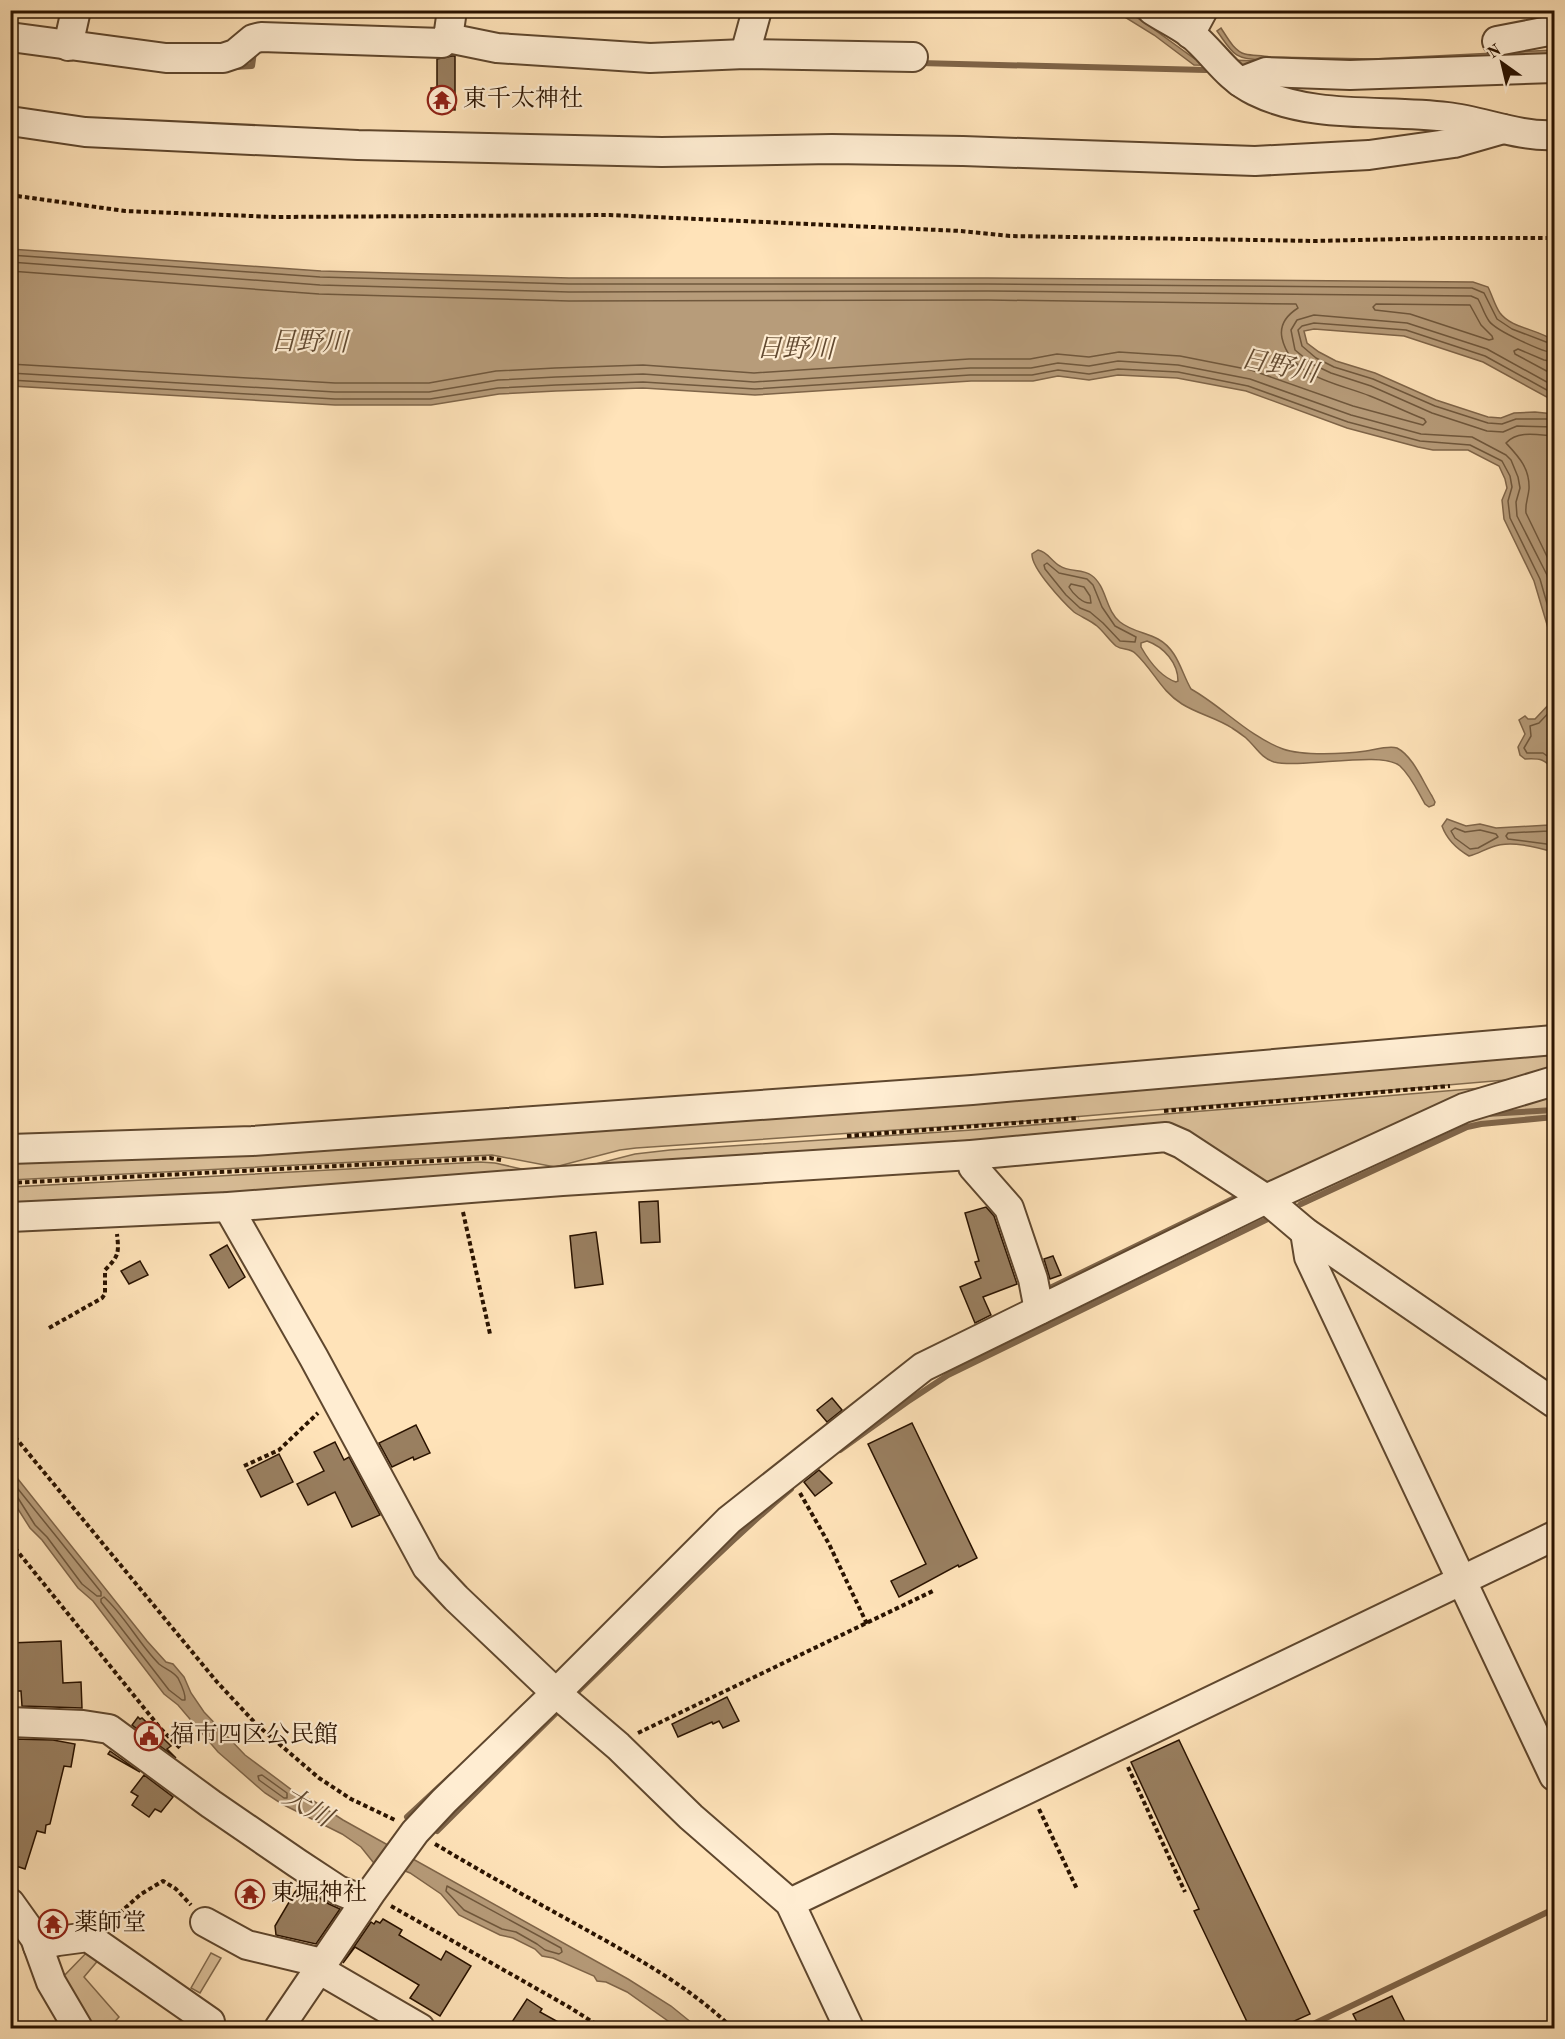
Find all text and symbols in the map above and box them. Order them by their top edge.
north arrow [1472,33,1532,93]
text: N [1485,42,1505,62]
temple icon: 東千太神社 [426,84,458,116]
place label: 東千太神社 [463,85,583,112]
water label: 日野川 [270,327,351,357]
water label: 日野川 [756,334,837,364]
water label: 日野川 [1238,344,1323,388]
public building icon: 福市四区公民館 [133,1720,165,1752]
place label: 福市四区公民館 [170,1721,338,1748]
water label: 大川 [278,1782,340,1834]
temple icon: 東堀神社 [234,1878,266,1910]
place label: 東堀神社 [271,1879,367,1906]
temple icon: 薬師堂 [37,1908,69,1940]
place label: 薬師堂 [74,1909,146,1936]

